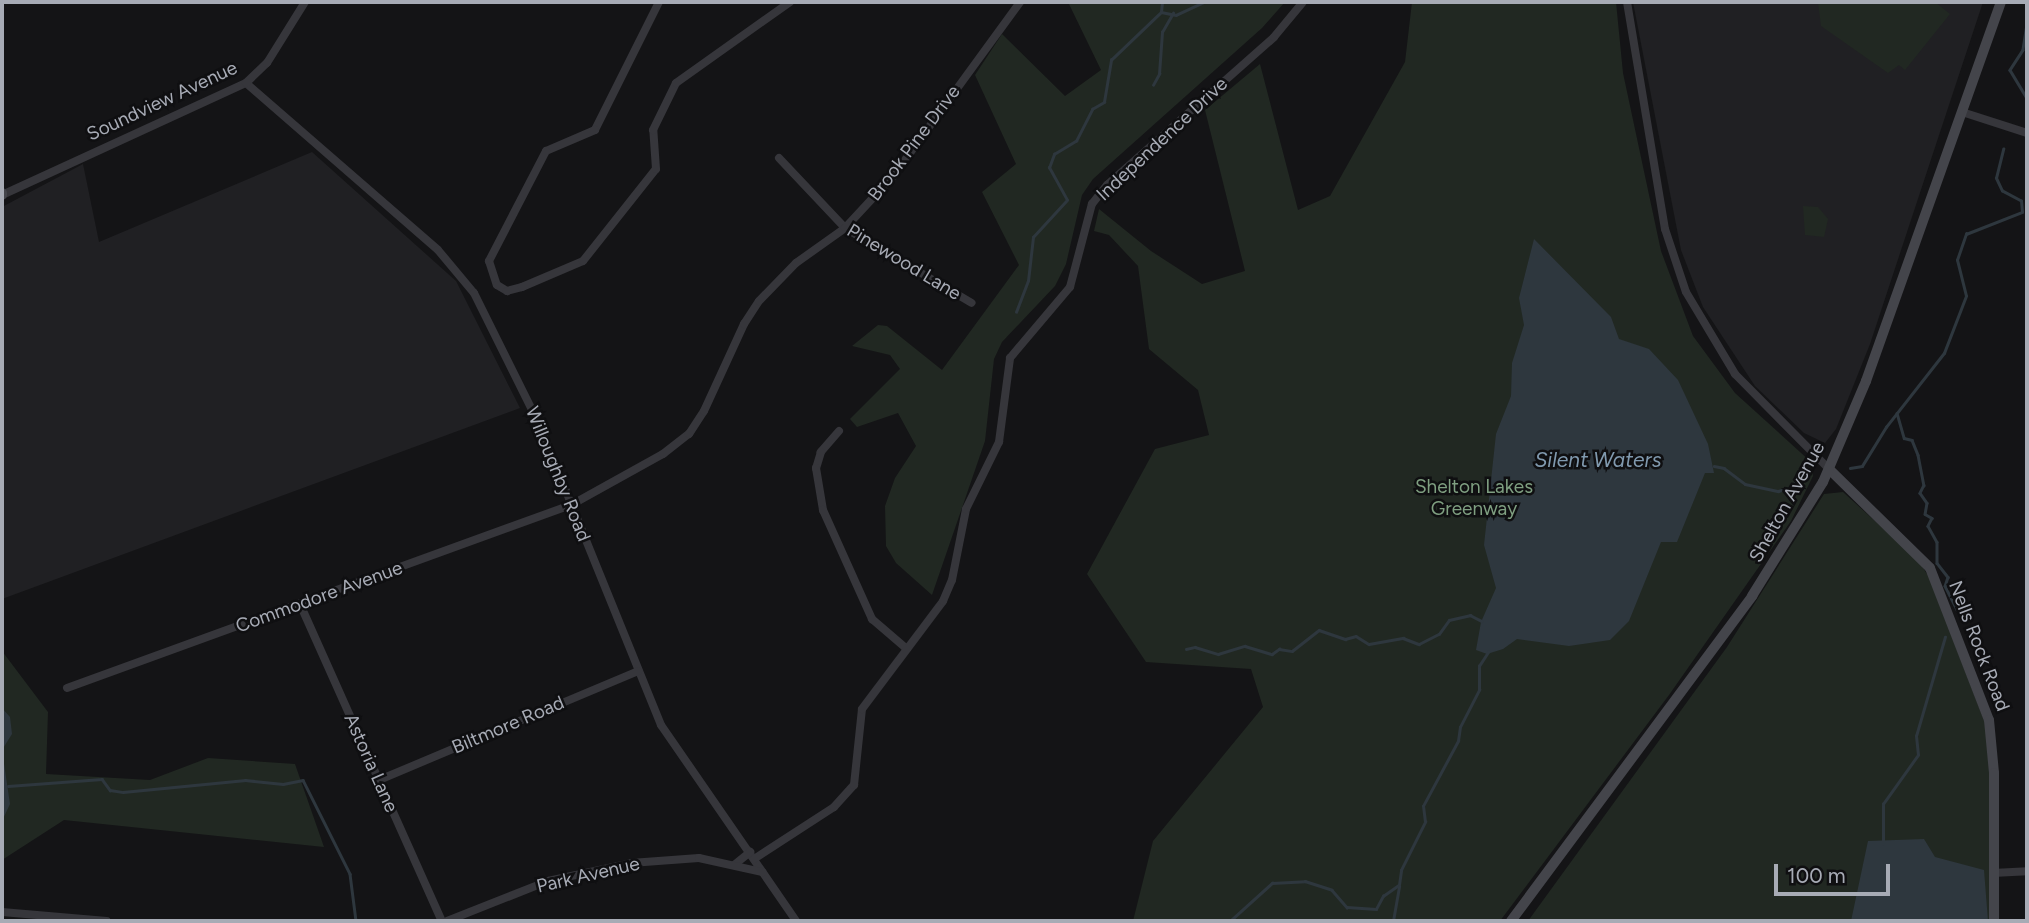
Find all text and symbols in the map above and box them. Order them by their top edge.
street label: Soundview Avenue [83,56,241,146]
street label: Independence Drive [1092,72,1232,206]
street label: Brook Pine Drive [863,81,965,205]
street label: Pinewood Lane [843,219,965,305]
street label: Willoughby Road [521,403,595,545]
street label: Shelton Avenue [1744,438,1830,566]
water label: Silent Waters [1534,447,1662,473]
park label: Shelton Lakes Greenway [1415,476,1533,520]
street label: Commodore Avenue [232,556,406,638]
street label: Nells Rock Road [1944,578,2014,714]
street label: Biltmore Road [448,691,568,759]
street label: Astoria Lane [339,710,403,816]
scale bar [1777,850,1892,894]
street label: Park Avenue [534,852,642,898]
text: 100 m [1787,863,1846,888]

